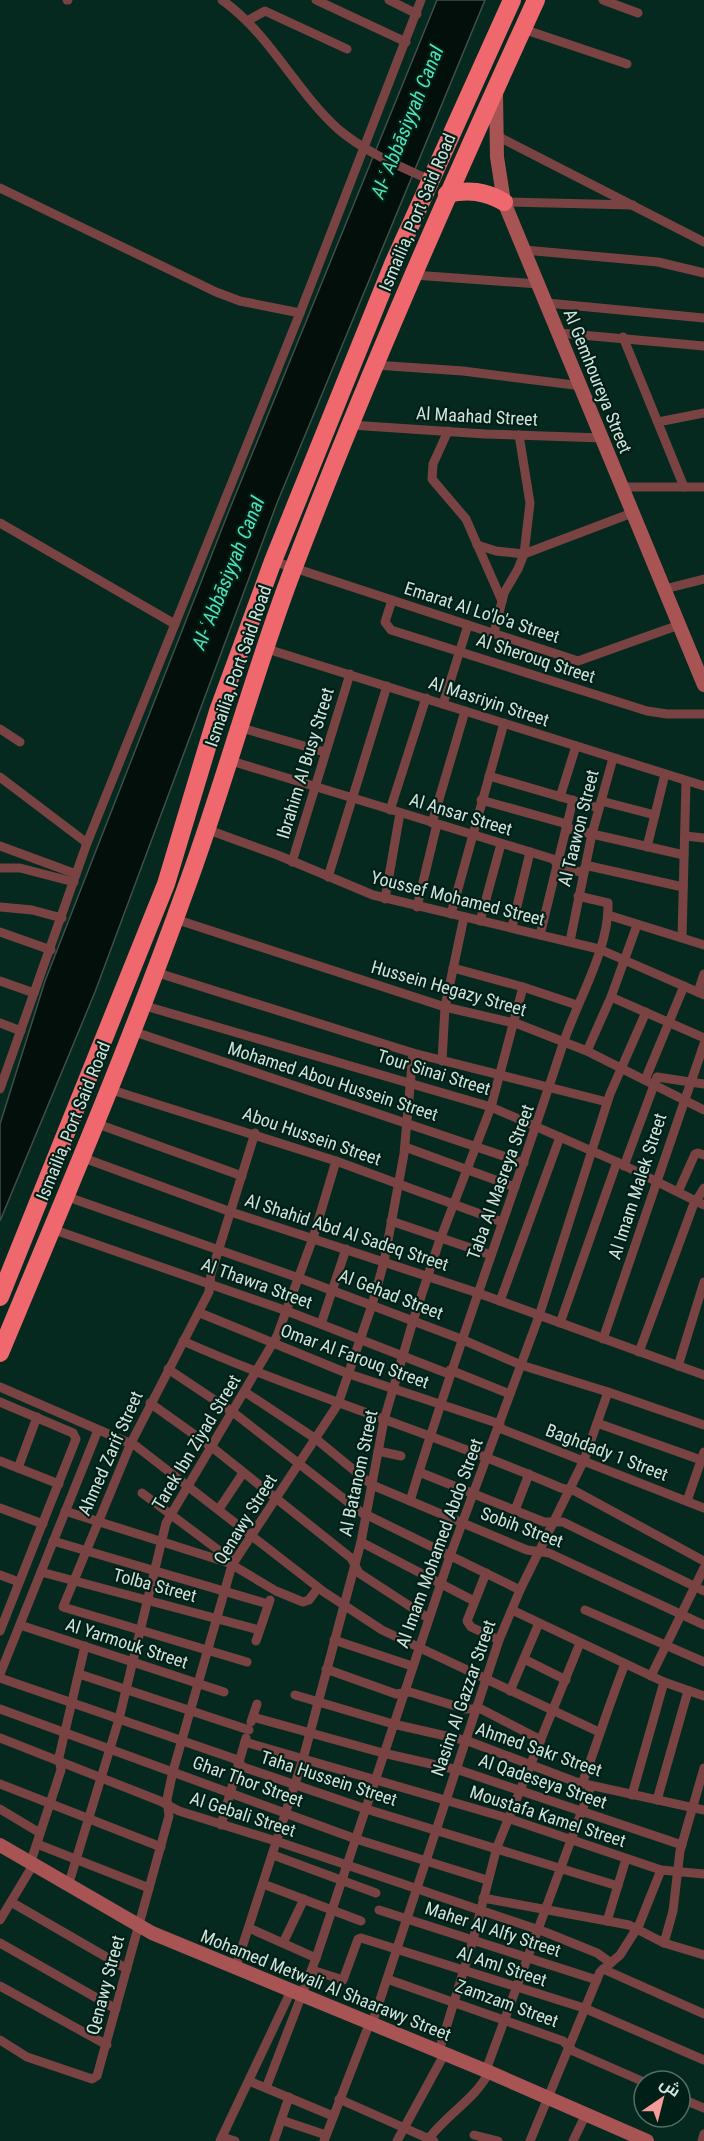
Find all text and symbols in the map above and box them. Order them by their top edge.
water label: Al-ʿAbbāsiyyah Canal [365,42,449,203]
street label: Ismailia, Port Said Road [374,130,460,294]
street label: Al Gemhoureya Street [559,306,637,456]
street label: Al Maahad Street [416,402,538,430]
water label: Al-ʿAbbāsiyyah Canal [186,493,270,654]
street label: Emarat Al Lo'lo'a Street [402,577,562,647]
street label: Ismailia, Port Said Road [201,583,275,749]
street label: Al Sherouq Street [474,629,598,687]
street label: Al Masriyin Street [426,672,552,730]
street label: Ibrahim Al Busy Street [272,685,338,841]
street label: Al Taawon Street [553,767,603,889]
street label: Al Ansar Street [407,788,515,840]
street label: Youssef Mohamed Street [369,866,547,930]
street label: Hussein Hegazy Street [369,956,529,1020]
street label: Mohamed Abou Hussein Street [225,1037,441,1125]
street label: Ismailia, Port Said Road [32,1039,114,1203]
street label: Tour Sinai Street [375,1045,493,1099]
street label: Abou Hussein Street [240,1102,384,1170]
street label: Taba Al Masreya Street [462,1102,538,1262]
street label: Al Imam Malek Street [603,1110,671,1262]
street label: Al Shahid Abd Al Sadeq Street [243,1189,451,1275]
street label: Al Thawra Street [199,1253,315,1313]
street label: Al Gehad Street [336,1264,446,1324]
street label: Omar Al Farouq Street [278,1319,432,1393]
street label: Tarek Ibn Ziyad Street [147,1371,245,1513]
street label: Ahmed Zarif Street [73,1388,147,1518]
street label: Al Batanom Street [334,1408,382,1538]
street label: Baghdady 1 Street [543,1419,671,1485]
street label: Al Imam Mohamed Abdo Street [391,1435,487,1651]
street label: Qenawy Street [209,1470,281,1568]
street label: Sobih Street [478,1502,566,1552]
street label: Tolba Street [111,1564,199,1606]
street label: Al Yarmouk Street [63,1613,191,1673]
street label: Nasim Al Gazzar Street [426,1617,500,1779]
street label: Ahmed Sakr Street [473,1718,605,1780]
street label: Taha Hussein Street [258,1746,400,1810]
street label: Al Qadeseya Street [476,1749,610,1813]
street label: Ghar Thor Street [190,1751,306,1811]
street label: Moustafa Kamel Street [467,1781,629,1851]
street label: Al Gebali Street [188,1787,298,1841]
street label: Maher Al Alfy Street [422,1897,564,1961]
street label: Mohamed Metwali Al Shaarawy Street [198,1925,454,2045]
street label: Qenawy Street [82,1933,128,2037]
street label: Al Aml Street [455,1942,549,1990]
street label: Zamzam Street [453,1975,561,2031]
north arrow [632,2069,692,2129]
text: ش [656,2073,684,2101]

